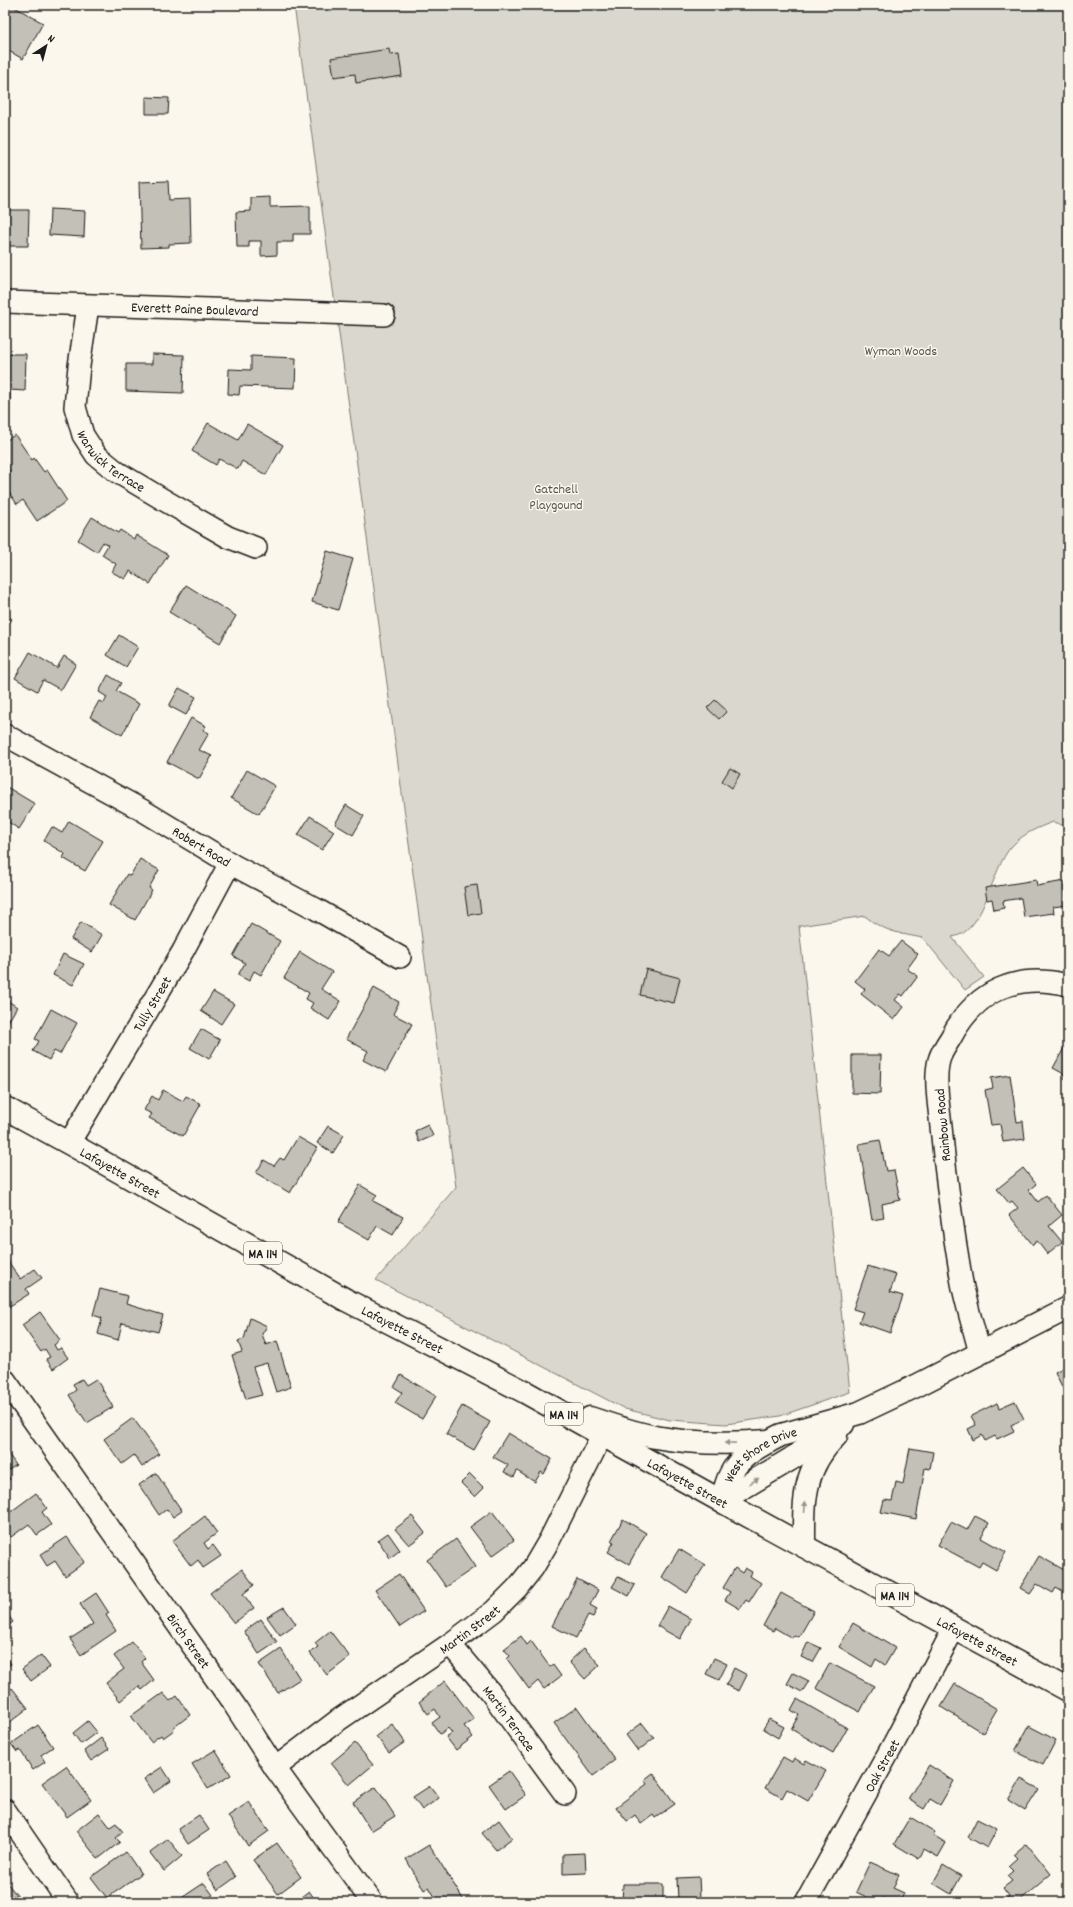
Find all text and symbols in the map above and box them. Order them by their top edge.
north arrow [26,26,66,66]
text: N [44,31,58,48]
street label: Everett Paine Boulevard [131,298,259,323]
park label: Wyman Woods [865,342,937,362]
street label: Warwick Terrace [70,429,148,498]
park label: Gatchell Playgound [529,480,583,516]
street label: Robert Road [168,822,234,873]
street label: Tully Street [129,973,178,1036]
street label: Rainbow Road [931,1088,957,1162]
street label: Lafayette Street [76,1143,163,1205]
road number: MA 114 [244,1242,282,1264]
street label: Lafayette Street [357,1302,446,1360]
road number: MA 114 [545,1403,583,1425]
street label: West Shore Drive [720,1423,800,1486]
one-way arrow [723,1440,736,1446]
street label: Lafayette Street [643,1454,731,1515]
one-way arrow [748,1478,760,1485]
one-way arrow [801,1501,808,1513]
road number: MA 114 [876,1584,914,1606]
street label: Martin Street [436,1602,506,1660]
street label: Birch Street [161,1610,214,1674]
street label: Lafayette Street [933,1612,1021,1673]
street label: Martin Terrace [477,1682,539,1757]
street label: Oak Street [861,1737,906,1797]

